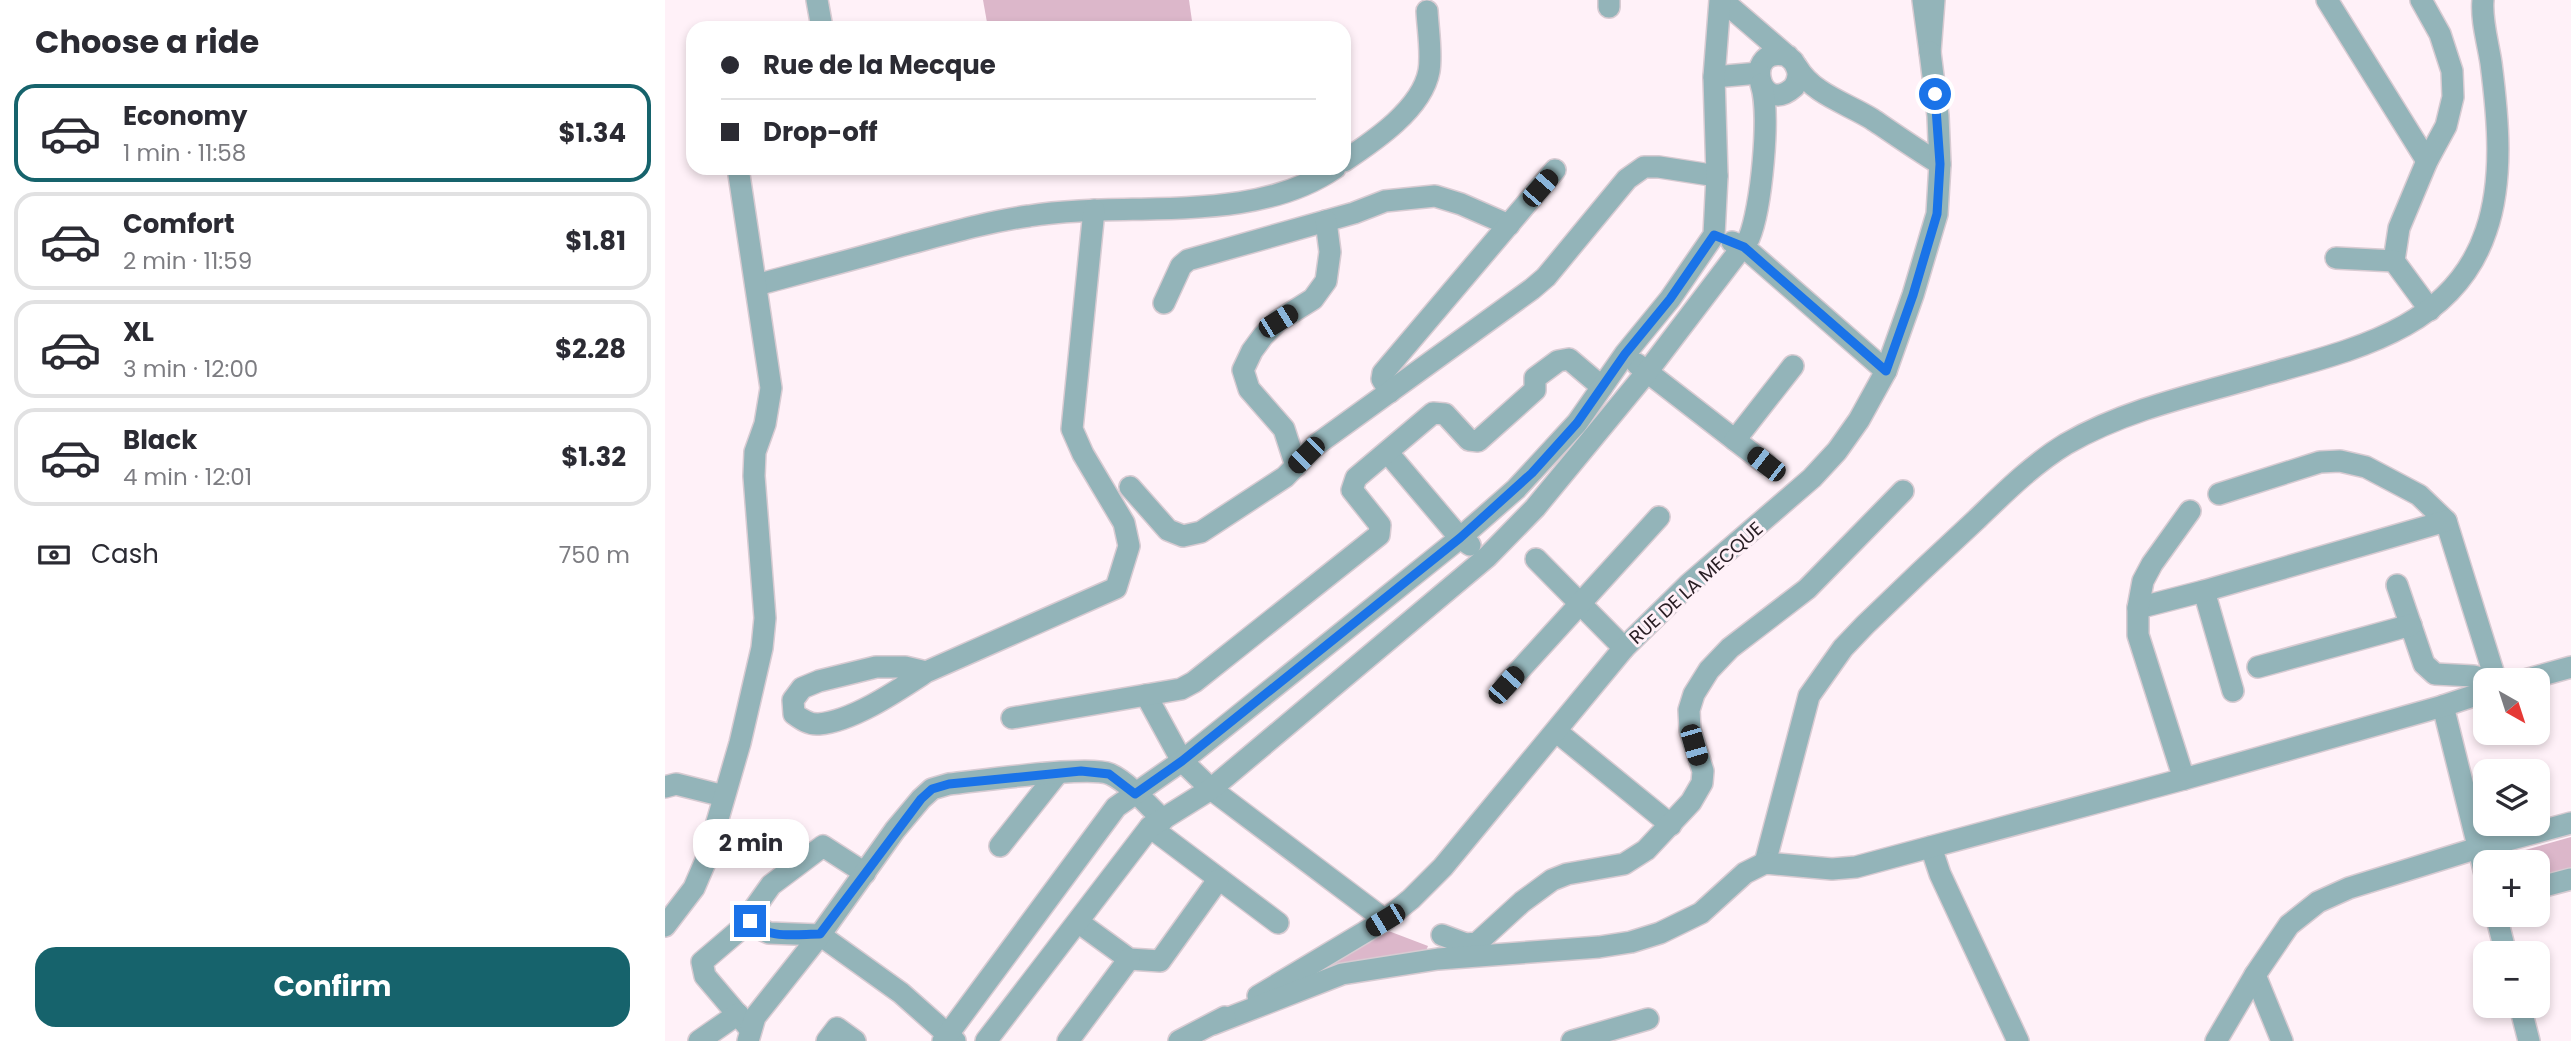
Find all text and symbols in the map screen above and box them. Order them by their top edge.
text: Choose a ride [35,19,259,64]
text: Rue de la Mecque [763,47,996,83]
route start [1919,78,1951,110]
text: Economy [123,98,247,134]
icon: car [39,102,102,165]
text: Drop-off [763,114,878,150]
text: $1.34 [558,115,626,151]
text: 1 min · 11:58 [123,137,246,169]
car [1519,165,1562,211]
text: Comfort [123,206,235,242]
icon: car [39,210,102,273]
text: $1.81 [565,223,626,259]
text: 2 min · 11:59 [123,245,252,277]
car [1255,301,1302,341]
text: XL [123,314,154,350]
icon: car [39,318,102,381]
text: $2.28 [555,331,626,367]
text: 3 min · 12:00 [123,353,258,385]
text: Black [123,422,197,458]
icon: car [39,426,102,489]
car [1284,433,1329,477]
text: $1.32 [561,439,626,475]
car [1743,443,1790,485]
text: 4 min · 12:01 [123,461,252,493]
street label: RUE DE LA MECQUE [1623,515,1769,651]
icon: cash [35,536,73,574]
text: Cash [91,536,159,572]
text: 750 m [559,539,630,571]
car [1485,662,1528,708]
north arrow [2473,668,2550,746]
map controls [2473,668,2550,1018]
car [1679,722,1710,768]
button: layers [2473,759,2550,836]
callout: 2 min [692,820,808,869]
text: 2 min [719,827,783,859]
button: + [2473,850,2550,927]
car [1362,900,1409,940]
route end [734,905,766,937]
button: − [2473,941,2550,1018]
button: Confirm [35,947,630,1027]

